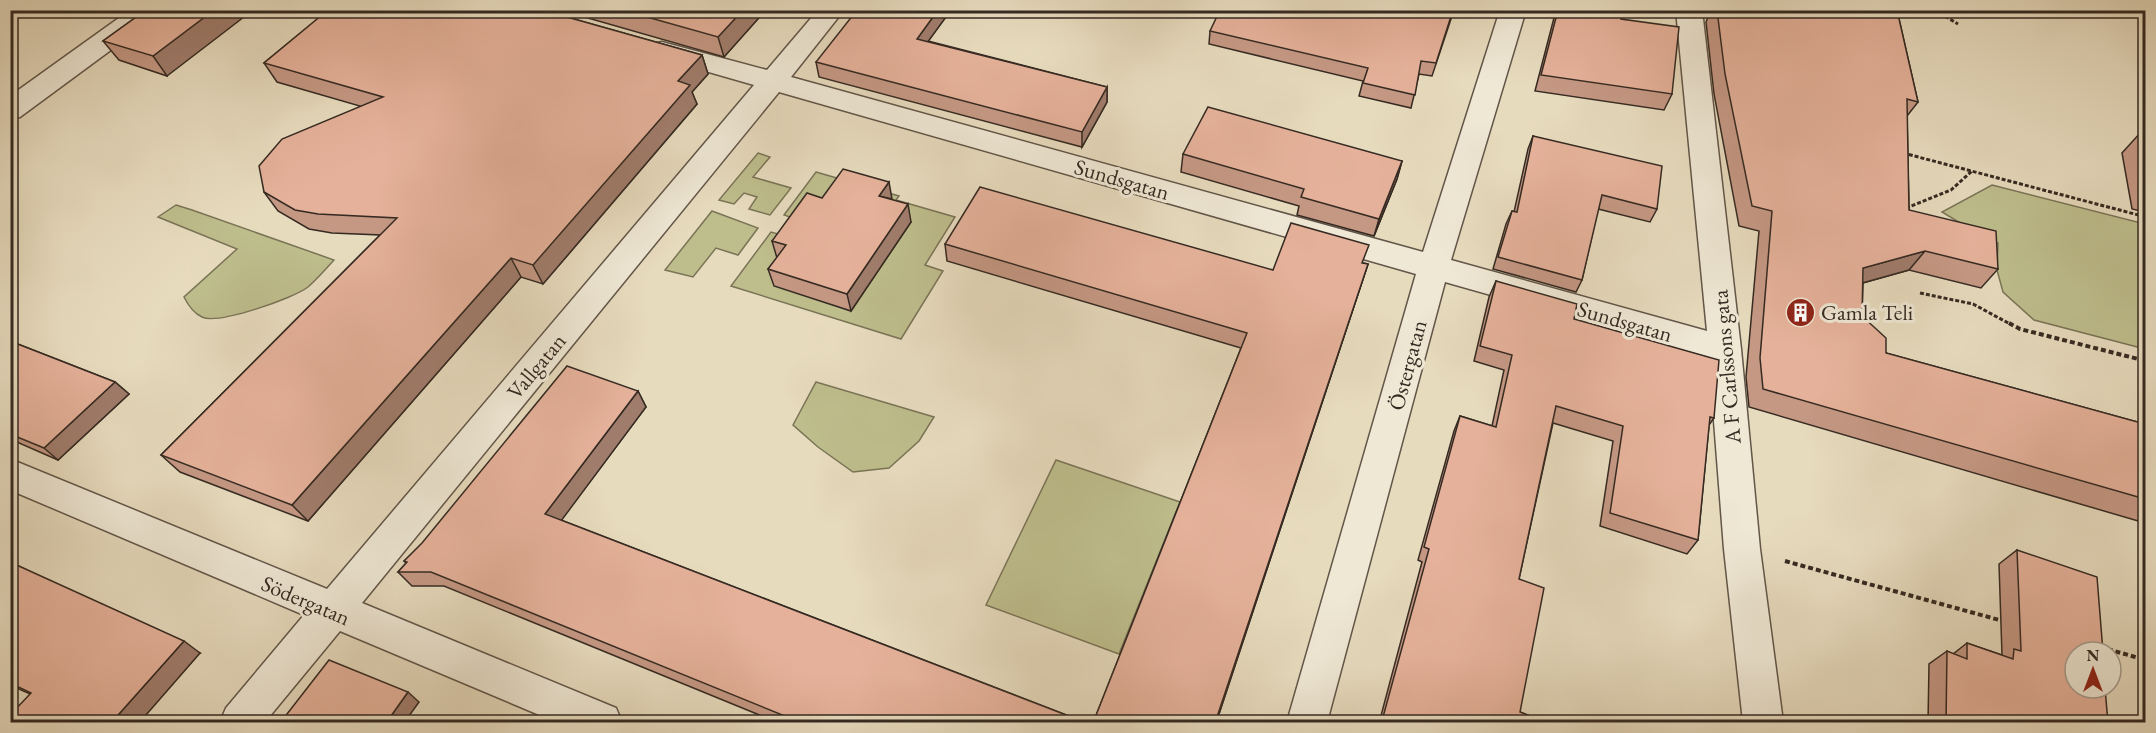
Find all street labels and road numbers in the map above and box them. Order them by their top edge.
street label: Sundsgatan [1071,152,1173,207]
street label: A F Carlssons gata [1705,288,1748,446]
street label: Sundsgatan [1574,294,1676,349]
street label: Östergatan [1382,316,1434,414]
street label: Vallgatan [500,327,573,405]
street label: Södergatan [257,569,355,632]

